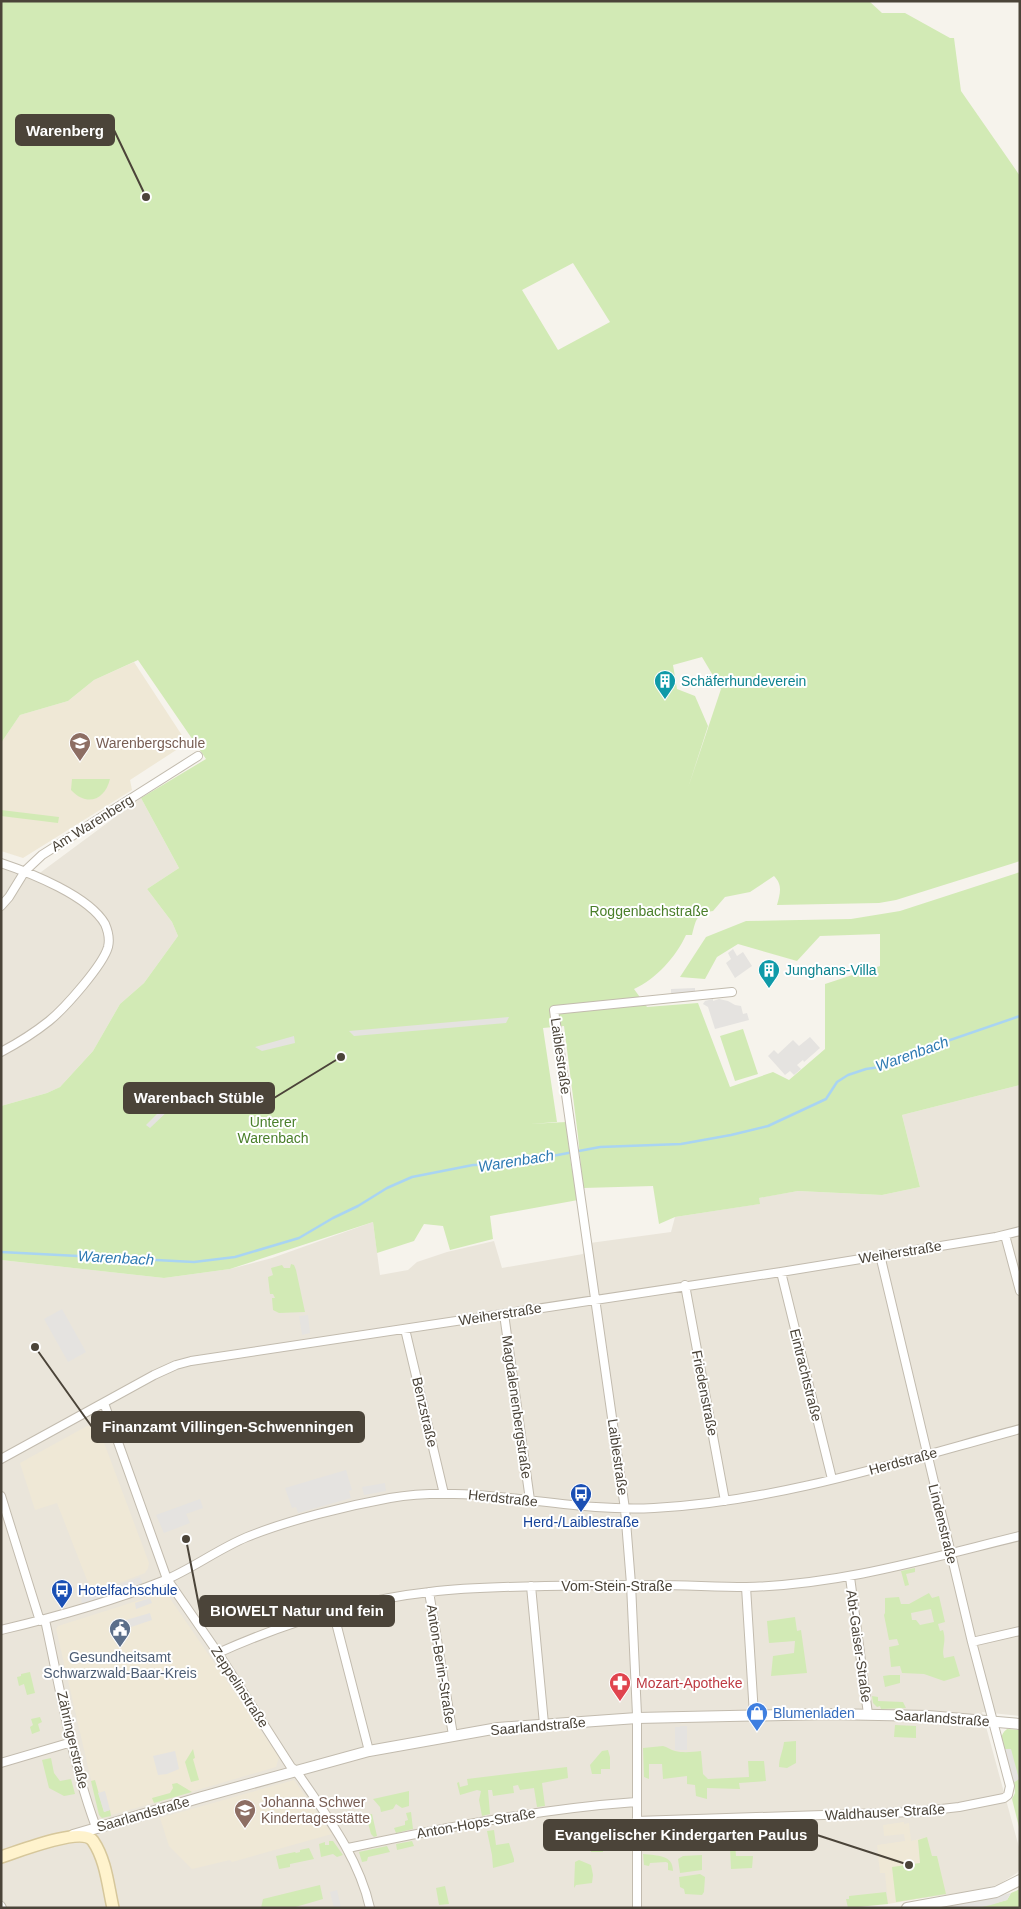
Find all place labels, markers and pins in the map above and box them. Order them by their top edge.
callout: Warenberg [16,115,114,145]
building icon: Schäferhundeverein [653,669,677,700]
place label: Schäferhundeverein [681,673,806,689]
school or university icon: Warenbergschule [68,731,92,762]
place label: Warenbergschule [96,735,205,751]
building icon: Junghans-Villa [757,958,781,989]
place label: Junghans-Villa [785,962,877,978]
callout: Warenbach Stüble [124,1083,274,1113]
callout: Finanzamt Villingen-Schwenningen [92,1412,364,1442]
bus stop icon: Herd-/Laiblestraße [569,1482,593,1513]
place label: Herd-/Laiblestraße [523,1514,639,1530]
bus stop icon: Hotelfachschule [50,1578,74,1609]
place label: Hotelfachschule [78,1582,178,1598]
callout: BIOWELT Natur und fein [200,1596,394,1626]
public building icon: Gesundheitsamt Schwarzwald-Baar-Kreis [108,1617,132,1648]
place label: Gesundheitsamt Schwarzwald-Baar-Kreis [43,1649,197,1681]
pharmacy icon: Mozart-Apotheke [608,1671,632,1702]
place label: Mozart-Apotheke [636,1675,743,1691]
shop icon: Blumenladen [745,1701,769,1732]
place label: Blumenladen [773,1705,855,1721]
place label: Johanna Schwer Kindertagesstätte [261,1794,370,1826]
school or university icon: Johanna Schwer Kindertagesstätte [233,1798,257,1829]
callout: Evangelischer Kindergarten Paulus [544,1820,817,1850]

